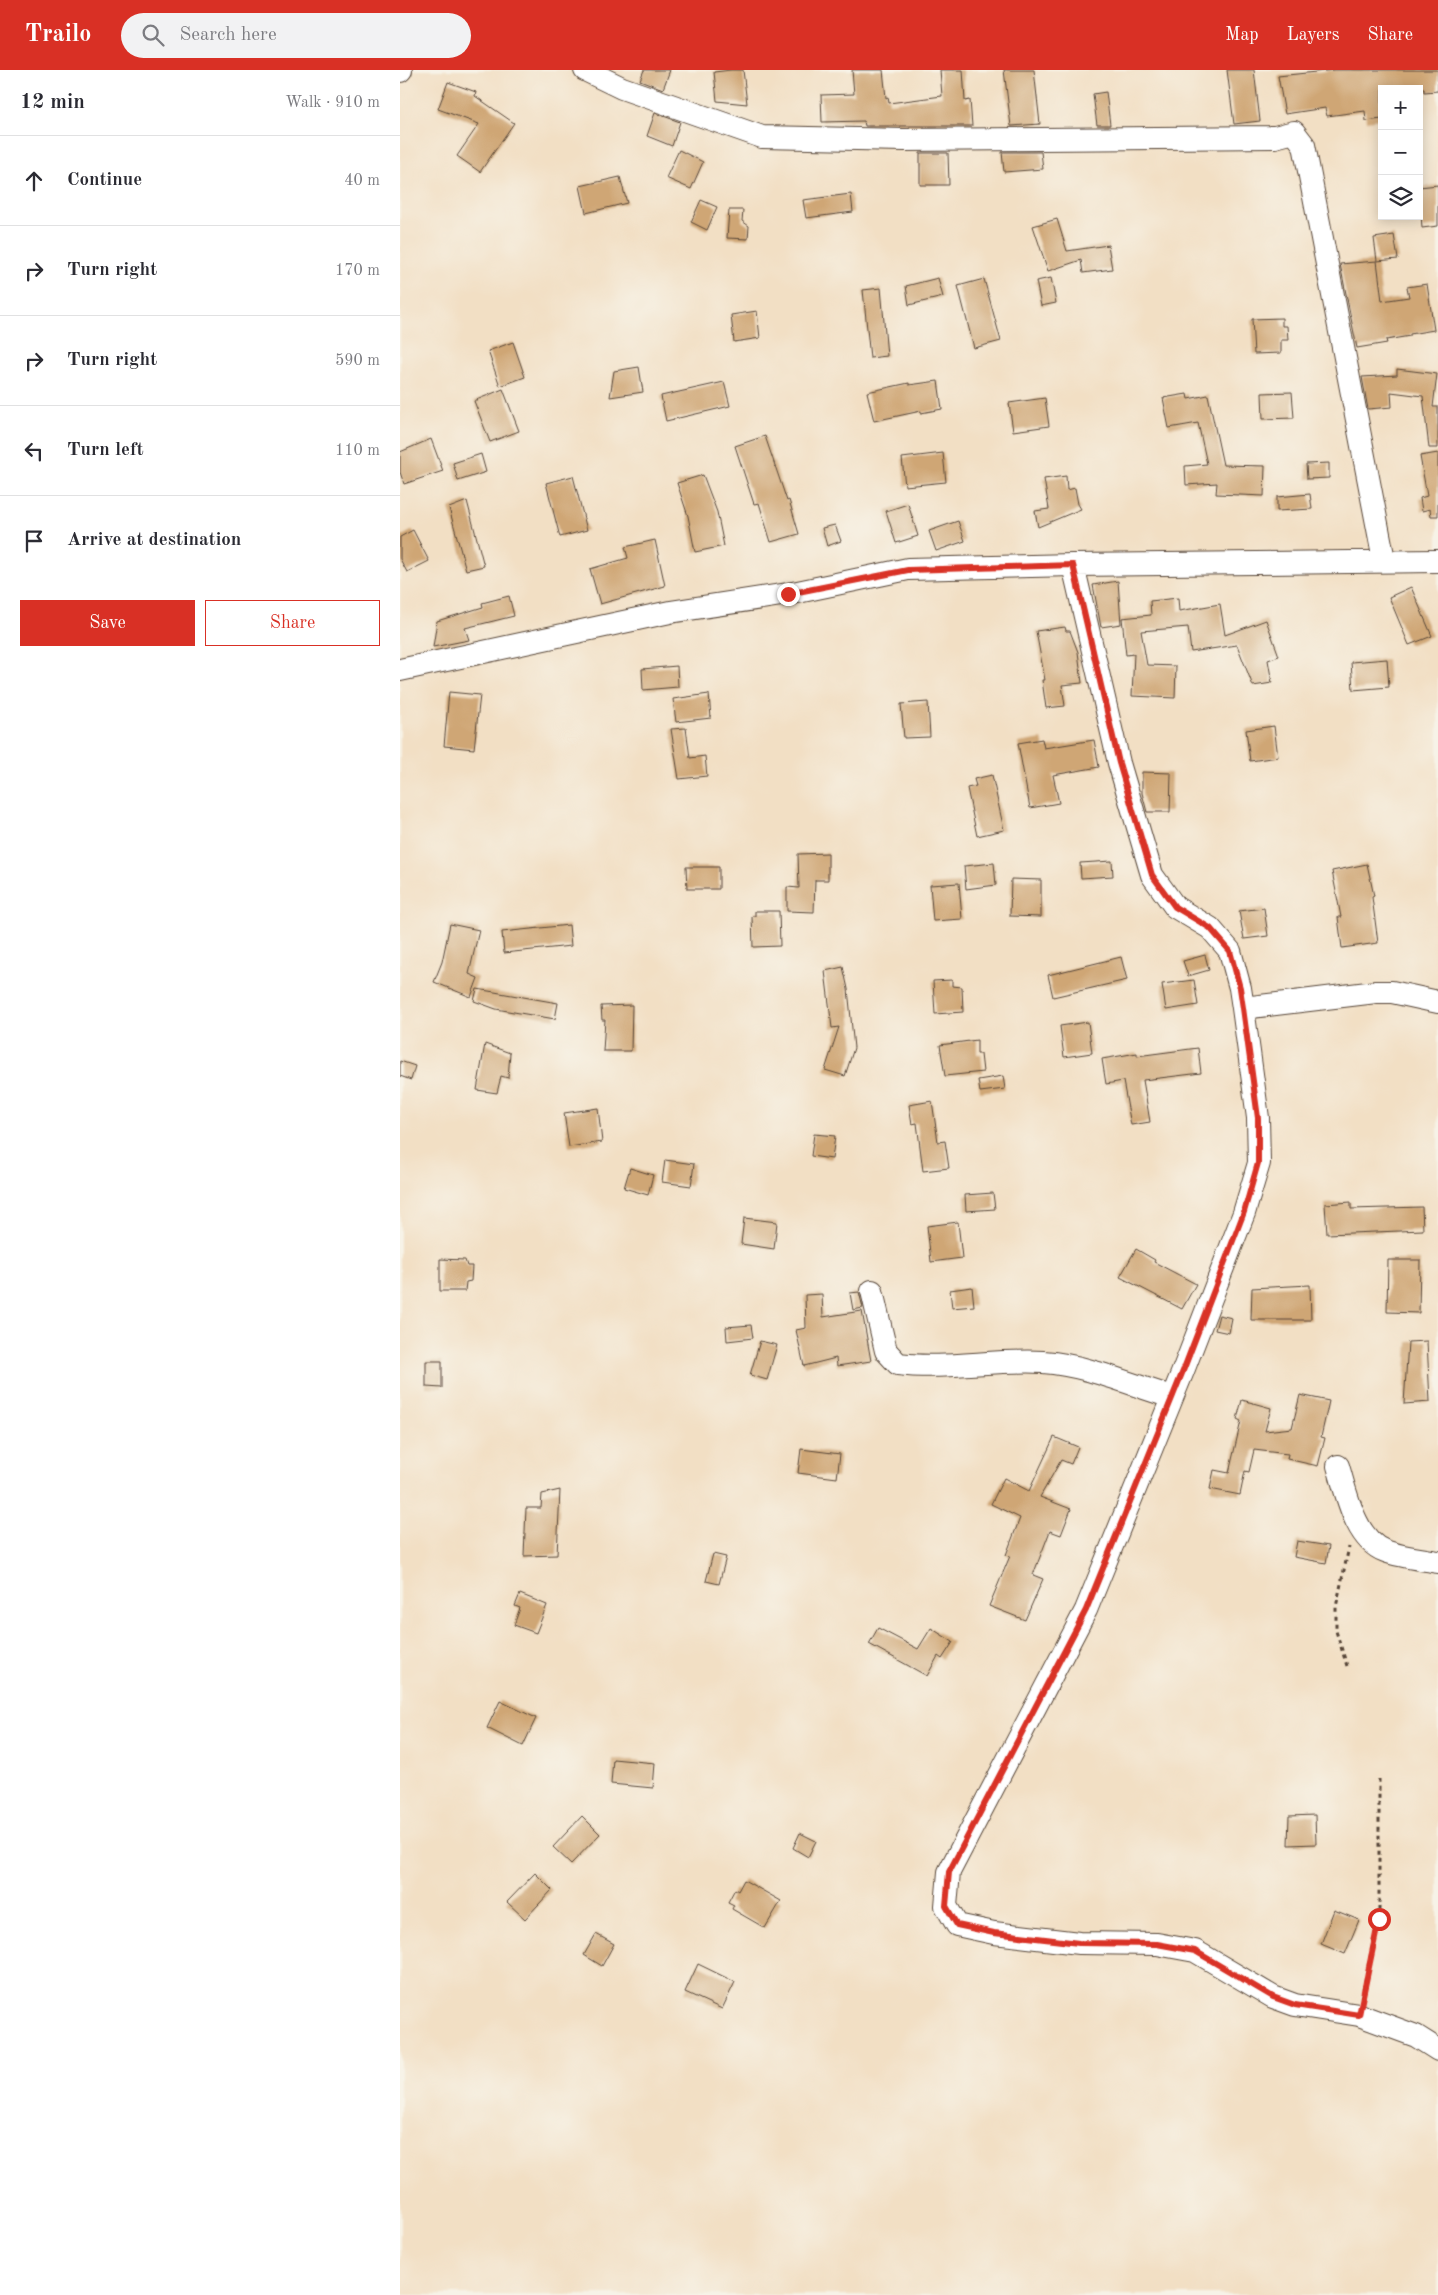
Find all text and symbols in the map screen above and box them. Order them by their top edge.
search box [121,13,471,58]
icon: search [139,21,167,49]
text: Trailo [25,23,91,47]
text: Search here [179,26,277,45]
text: Map [1225,26,1259,44]
text: Layers [1287,26,1339,44]
text: Share [1367,26,1413,44]
map controls [1378,85,1423,220]
button: + [1378,85,1423,130]
text: 12 min [20,92,85,113]
text: Walk · 910 m [285,95,380,111]
button: − [1378,130,1423,175]
icon: ahead [20,167,48,195]
text: Continue [67,171,142,190]
text: 40 m [344,173,380,189]
button: layers [1378,175,1423,220]
icon: right [20,257,48,285]
text: Turn right [67,261,157,280]
text: 170 m [335,263,380,279]
icon: right [20,347,48,375]
text: Turn right [67,351,157,370]
text: 590 m [335,353,380,369]
icon: left [20,437,48,465]
text: Turn left [67,441,144,460]
text: 110 m [335,443,380,459]
icon: arrive [20,527,48,555]
text: Arrive at destination [67,531,241,550]
route end [777,583,800,606]
button: Save [20,600,195,646]
button: Share [205,600,380,646]
route start [1368,1908,1391,1931]

